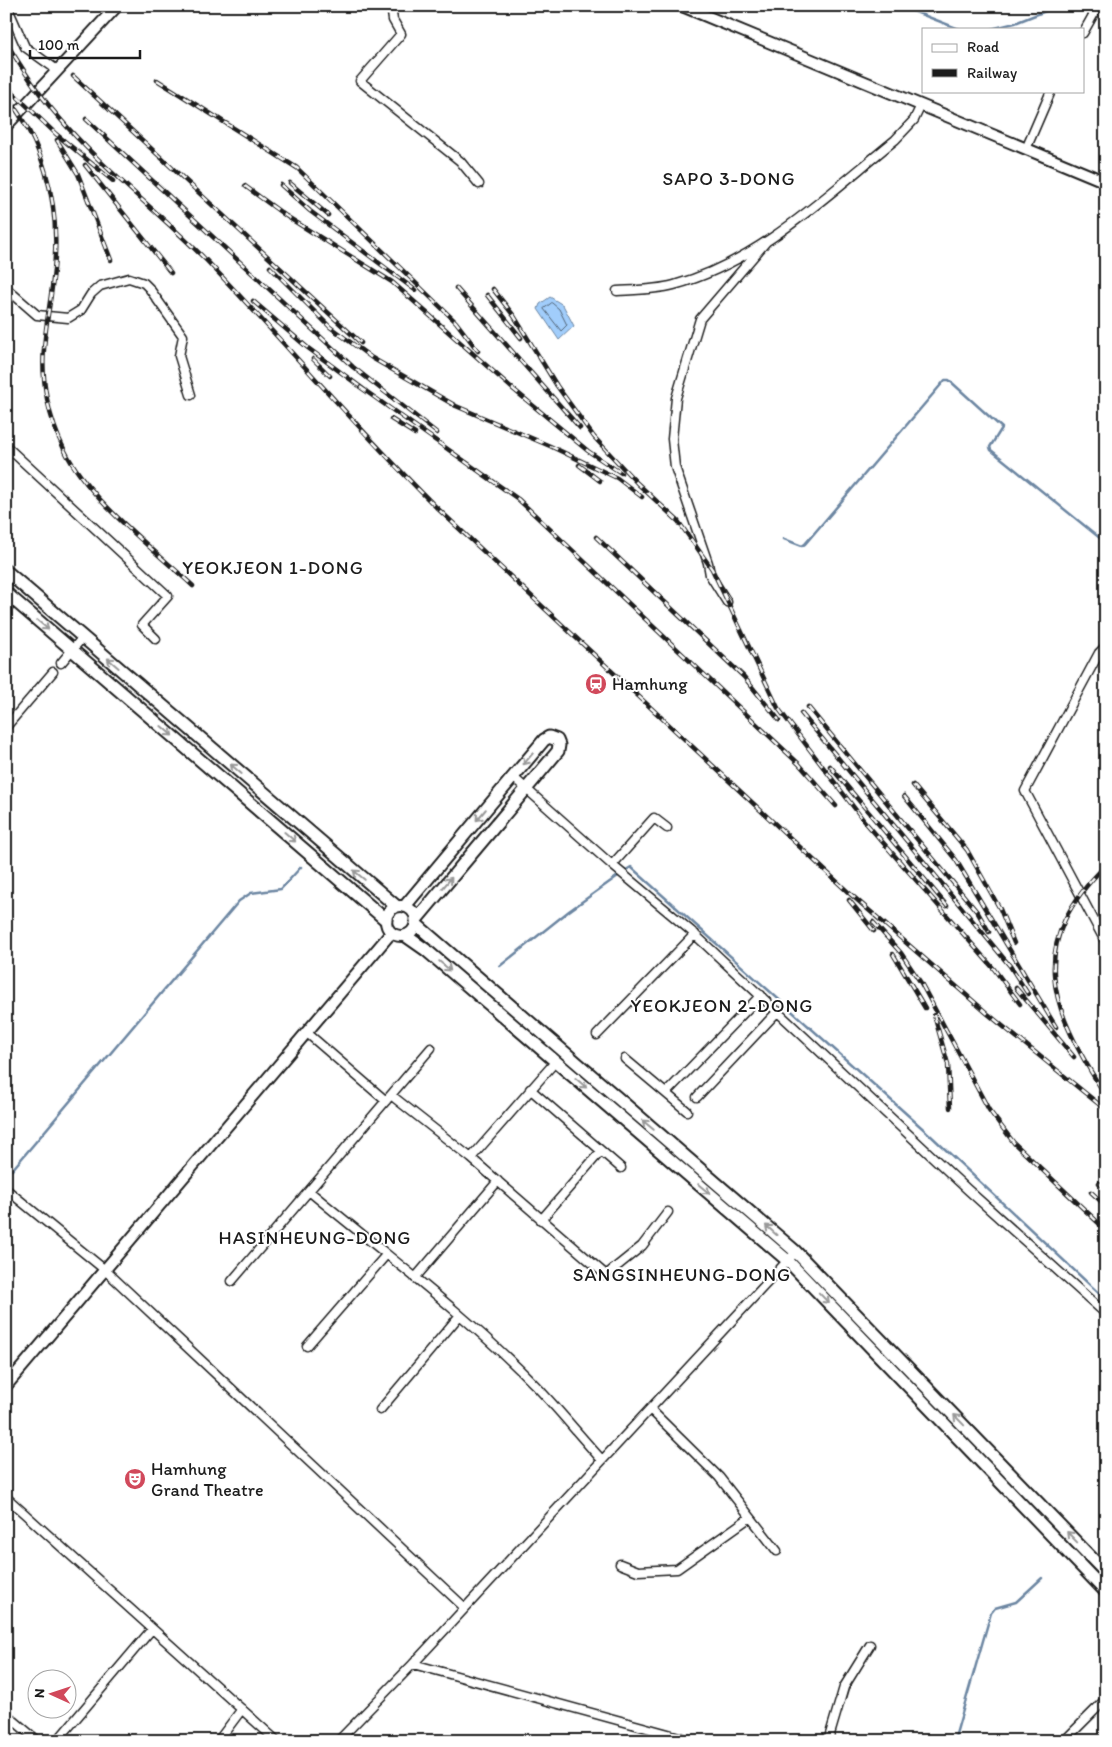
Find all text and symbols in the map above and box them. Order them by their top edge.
scale bar [30,28,140,60]
legend [922,28,1084,92]
text: 100 m [38,36,80,54]
text: Road [967,38,1000,56]
text: Railway [967,64,1017,82]
district label: SAPO 3-DONG [663,167,796,190]
district label: YEOKJEON 1-DONG [182,556,364,579]
one-way arrow [37,619,50,631]
one-way arrow [106,657,119,668]
station icon: Hamhung [584,672,608,696]
place label: Hamhung [612,673,688,695]
one-way arrow [160,725,173,736]
one-way arrow [523,752,534,765]
one-way arrow [230,763,243,774]
one-way arrow [476,808,487,821]
one-way arrow [283,831,296,842]
one-way arrow [353,870,366,881]
one-way arrow [442,876,453,889]
one-way arrow [438,960,451,971]
district label: YEOKJEON 2-DONG [631,994,813,1017]
one-way arrow [575,1077,588,1089]
one-way arrow [641,1119,654,1130]
one-way arrow [697,1184,710,1195]
one-way arrow [765,1224,778,1236]
district label: HASINHEUNG-DONG [219,1226,411,1249]
district label: SANGSINHEUNG-DONG [573,1263,791,1286]
one-way arrow [818,1292,830,1305]
one-way arrow [953,1414,966,1426]
place label: Hamhung Grand Theatre [151,1458,264,1501]
theatre icon: Hamhung Grand Theatre [123,1467,147,1491]
one-way arrow [1066,1531,1078,1544]
north arrow [28,1670,78,1720]
text: N [31,1688,48,1699]

